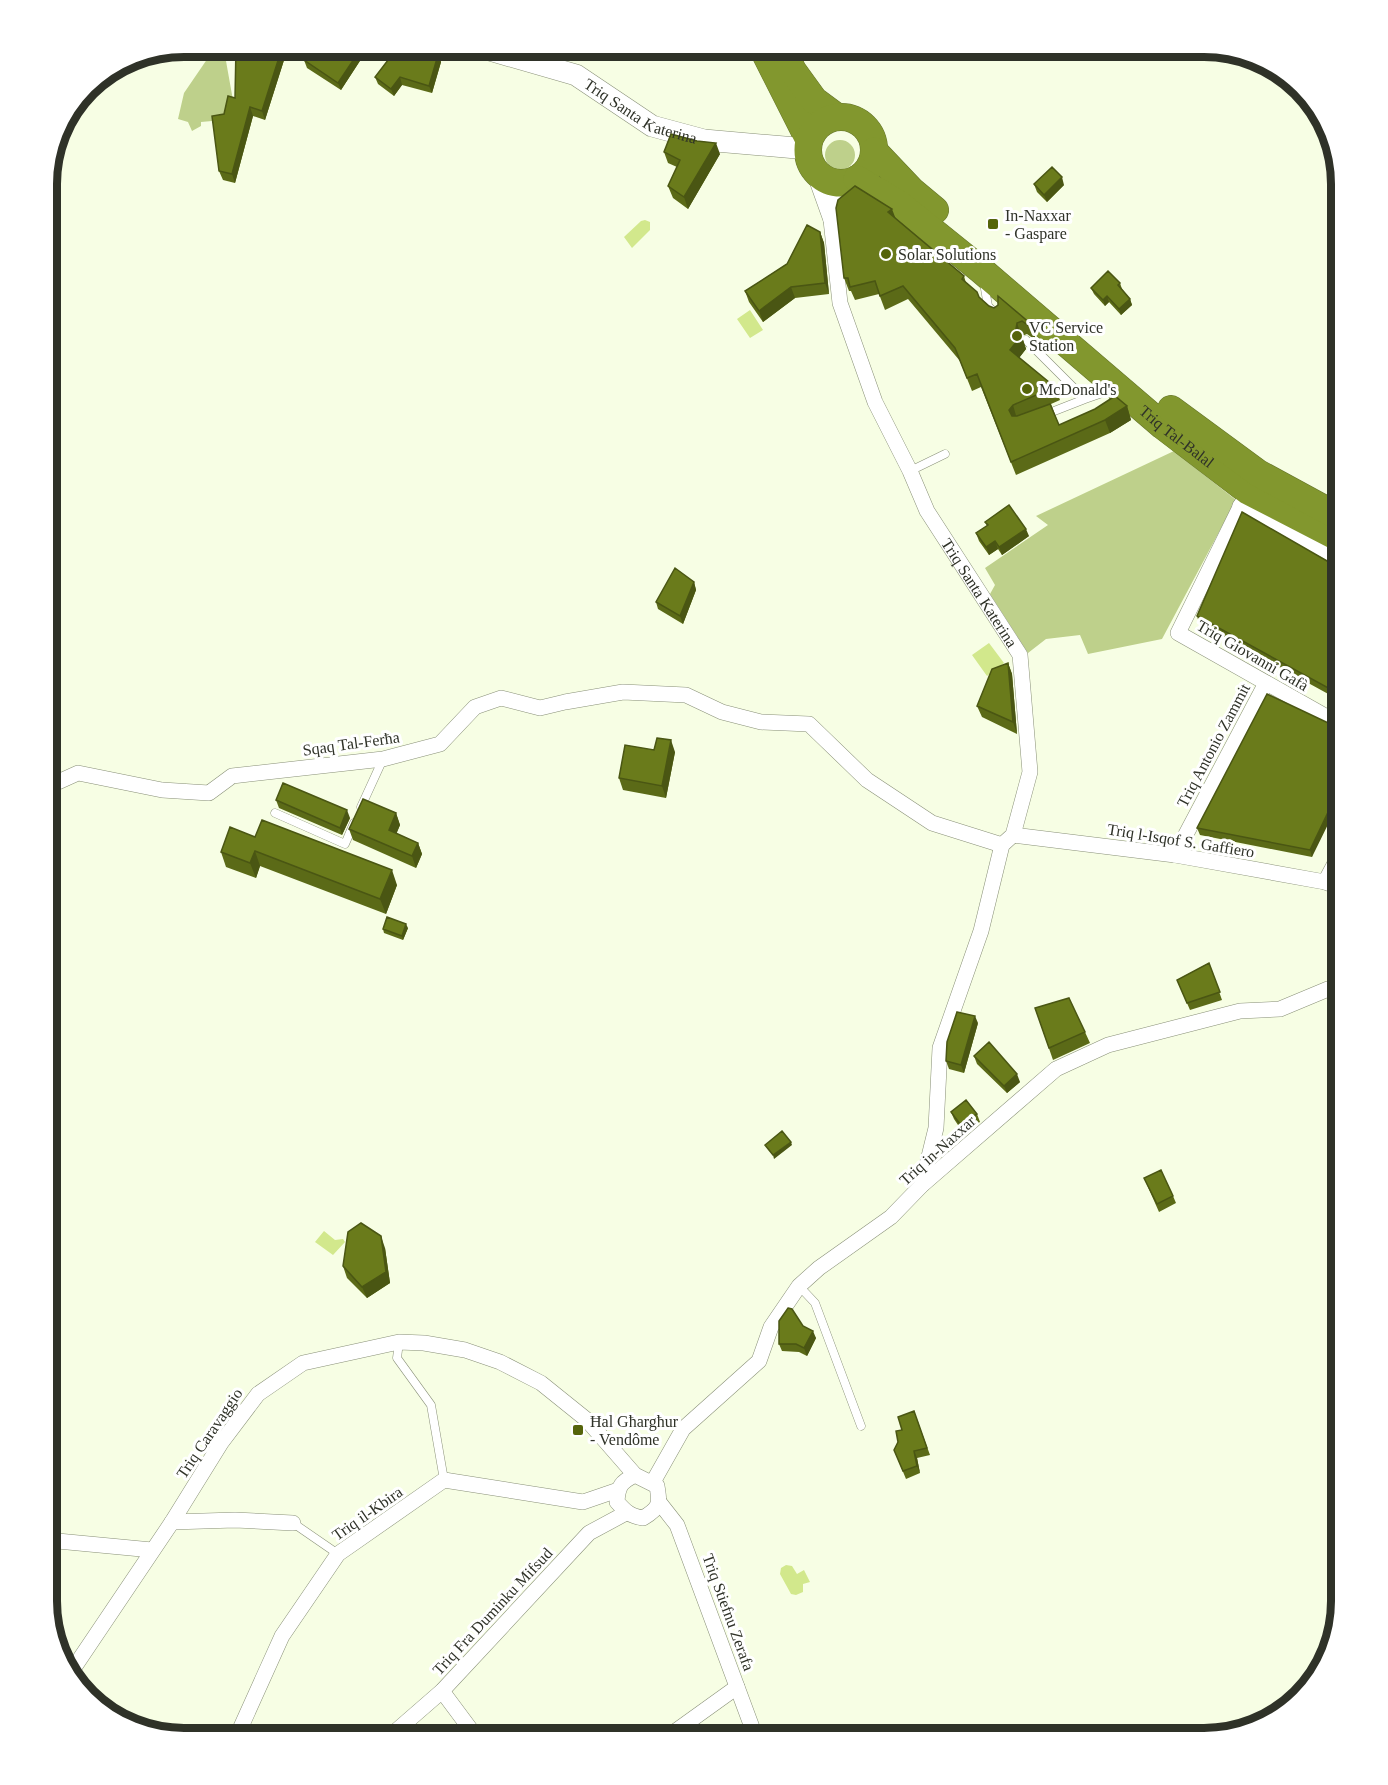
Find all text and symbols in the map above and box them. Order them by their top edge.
street label: Triq Santa Katerina [581,75,699,147]
place label: In-Naxxar - Gaspare [1005,207,1071,243]
marker: In-Naxxar - Gaspare [986,217,1000,231]
place label: Solar Solutions [898,246,996,263]
marker: Solar Solutions [879,247,893,261]
place label: VC Service Station [1029,319,1103,354]
marker: VC Service Station [1010,329,1024,343]
place label: McDonald's [1039,381,1117,398]
marker: McDonald's [1020,382,1034,396]
street label: Triq Tal-Balal [1136,402,1218,471]
street label: Triq Santa Katerina [938,536,1021,650]
street label: Triq Giovanni Gafà [1194,617,1311,695]
street label: Triq Antonio Zammit [1174,680,1254,810]
street label: Sqaq Tal-Ferħa [302,728,401,760]
street label: Triq l-Isqof S. Gaffiero [1106,820,1256,861]
street label: Triq in-Naxxar [896,1112,980,1189]
street label: Triq Caravaggio [173,1385,247,1482]
place label: Ħal Għargħur - Vendôme [590,1413,679,1448]
marker: Ħal Għargħur - Vendôme [571,1423,585,1437]
street label: Triq il-Kbira [329,1483,406,1545]
street label: Triq Fra Duminku Mifsud [429,1544,556,1679]
street label: Triq Stiefnu Zerafa [699,1552,758,1673]

